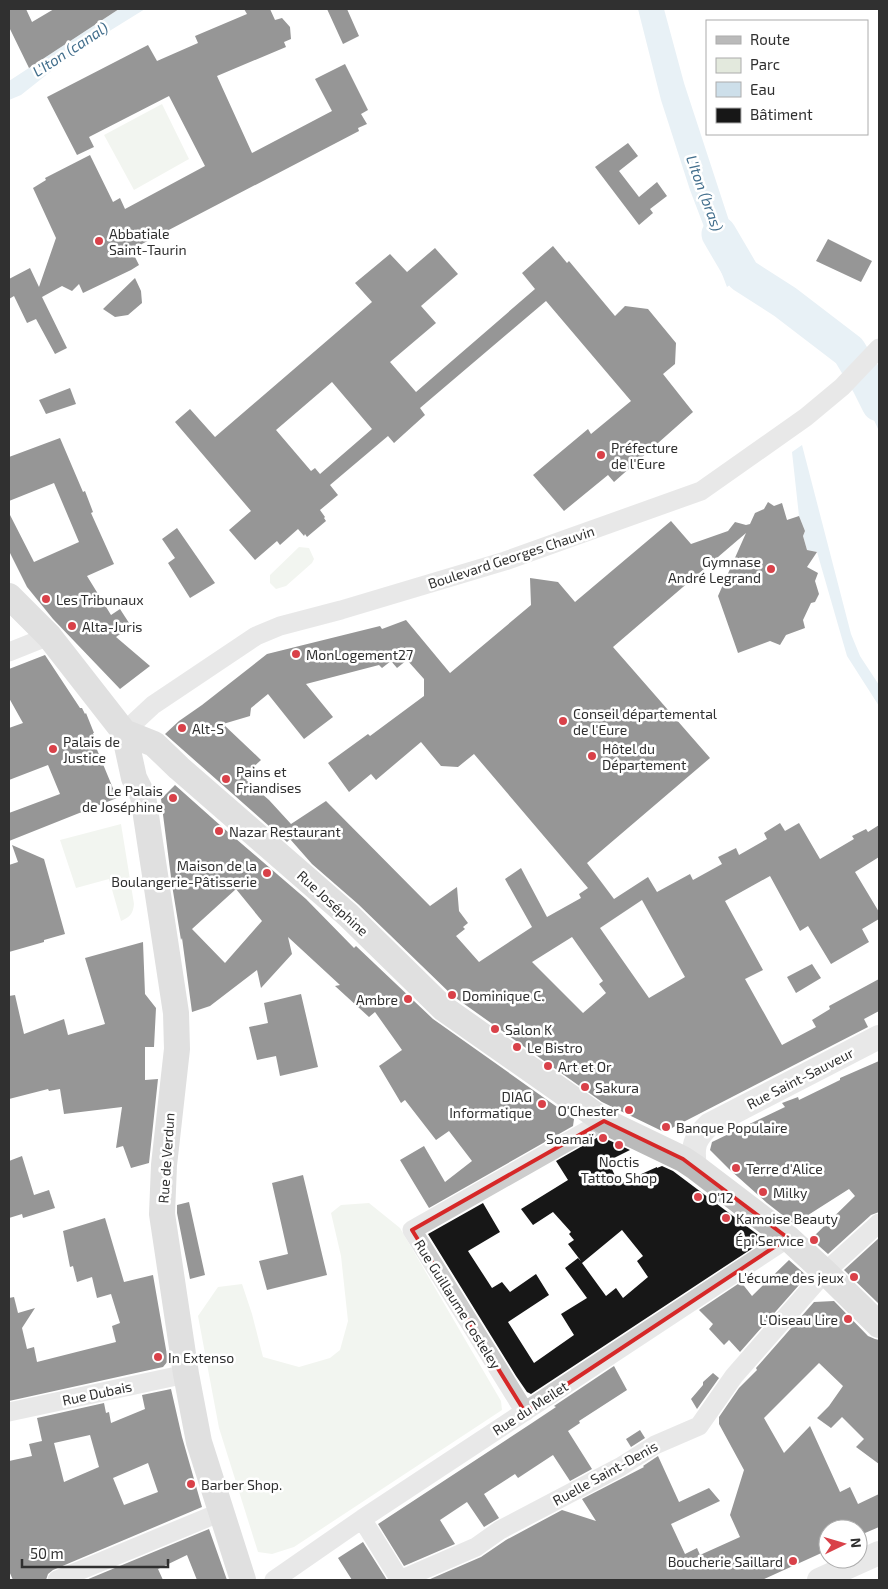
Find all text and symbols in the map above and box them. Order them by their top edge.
water label: L'Iton (canal) [29,18,112,80]
legend [706,20,868,135]
text: Route [750,30,790,48]
text: Parc [750,55,780,73]
text: Eau [750,80,775,98]
text: Bâtiment [750,105,813,123]
water label: L'Iton (bras) [683,152,727,234]
place label: Abbatiale Saint-Taurin [109,225,187,258]
marker: Abbatiale Saint-Taurin [93,235,105,247]
place label: Préfecture de l'Eure [611,439,678,472]
marker: Préfecture de l'Eure [595,449,607,461]
street label: Boulevard Georges Chauvin [426,522,596,592]
place label: Gymnase André Legrand [668,553,761,586]
marker: Gymnase André Legrand [765,563,777,575]
place label: Les Tribunaux [56,591,144,608]
marker: Les Tribunaux [40,593,52,605]
place label: Alta-Juris [82,618,142,635]
marker: Alta-Juris [66,620,78,632]
place label: MonLogement27 [306,646,413,663]
marker: MonLogement27 [290,648,302,660]
place label: Conseil départemental de l'Eure [573,705,718,738]
marker: Conseil départemental de l'Eure [557,715,569,727]
place label: Alt-S [192,720,224,737]
marker: Alt-S [176,722,188,734]
place label: Palais de Justice [63,733,120,766]
place label: Hôtel du Département [602,740,686,773]
marker: Palais de Justice [47,743,59,755]
marker: Hôtel du Département [586,750,598,762]
place label: Pains et Friandises [236,763,301,796]
marker: Pains et Friandises [220,773,232,785]
place label: Le Palais de Joséphine [82,782,163,815]
marker: Le Palais de Joséphine [167,792,179,804]
place label: Nazar Restaurant [229,823,341,840]
marker: Nazar Restaurant [213,825,225,837]
place label: Maison de la Boulangerie-Pâtisserie [111,857,257,890]
marker: Maison de la Boulangerie-Pâtisserie [261,867,273,879]
street label: Rue Joséphine [294,867,372,939]
place label: Dominique C. [462,987,544,1004]
marker: Dominique C. [446,989,458,1001]
place label: Ambre [356,991,398,1008]
marker: Ambre [402,993,414,1005]
place label: Salon K [505,1021,553,1038]
marker: Salon K [489,1023,501,1035]
place label: Le Bistro [527,1039,583,1056]
marker: Le Bistro [511,1041,523,1053]
street label: Rue Saint-Sauveur [744,1044,857,1112]
place label: Art et Or [558,1058,612,1075]
marker: Art et Or [542,1060,554,1072]
place label: Sakura [595,1079,639,1096]
marker: Sakura [579,1081,591,1093]
place label: DIAG Informatique [449,1088,532,1121]
marker: DIAG Informatique [536,1098,548,1110]
place label: O'Chester [558,1102,619,1119]
marker: O'Chester [623,1104,635,1116]
street label: Rue de Verdun [154,1112,178,1204]
place label: Banque Populaire [676,1119,788,1136]
marker: Banque Populaire [660,1121,672,1133]
place label: Soamaï [546,1130,594,1147]
marker: Soamaï [597,1132,609,1144]
marker: Noctis Tattoo Shop [613,1139,625,1151]
place label: Noctis Tattoo Shop [581,1153,657,1186]
place label: Terre d'Alice [746,1160,823,1177]
marker: Terre d'Alice [730,1162,742,1174]
place label: Milky [773,1184,808,1201]
marker: Milky [757,1186,769,1198]
place label: O'12 [708,1189,734,1206]
marker: O'12 [692,1191,704,1203]
place label: Kamoise Beauty [736,1210,839,1227]
marker: Kamoise Beauty [720,1212,732,1224]
place label: Épi Service [735,1232,804,1249]
marker: Épi Service [808,1234,820,1246]
street label: Rue Guillaume Costeley [411,1236,505,1372]
place label: L'écume des jeux [738,1269,845,1286]
marker: L'écume des jeux [848,1271,860,1283]
place label: L'Oiseau Lire [759,1311,838,1328]
marker: L'Oiseau Lire [842,1313,854,1325]
place label: In Extenso [168,1349,234,1366]
marker: In Extenso [152,1351,164,1363]
street label: Rue Dubais [61,1377,133,1409]
street label: Rue du Meilet [489,1377,571,1439]
street label: Ruelle Saint-Denis [550,1437,660,1509]
place label: Barber Shop. [201,1476,282,1493]
marker: Barber Shop. [185,1478,197,1490]
north arrow [818,1519,868,1569]
scale bar [22,1536,169,1568]
text: N [848,1537,865,1549]
text: 50 m [30,1544,64,1562]
place label: Boucherie Saillard [668,1553,783,1570]
marker: Boucherie Saillard [787,1555,799,1567]

